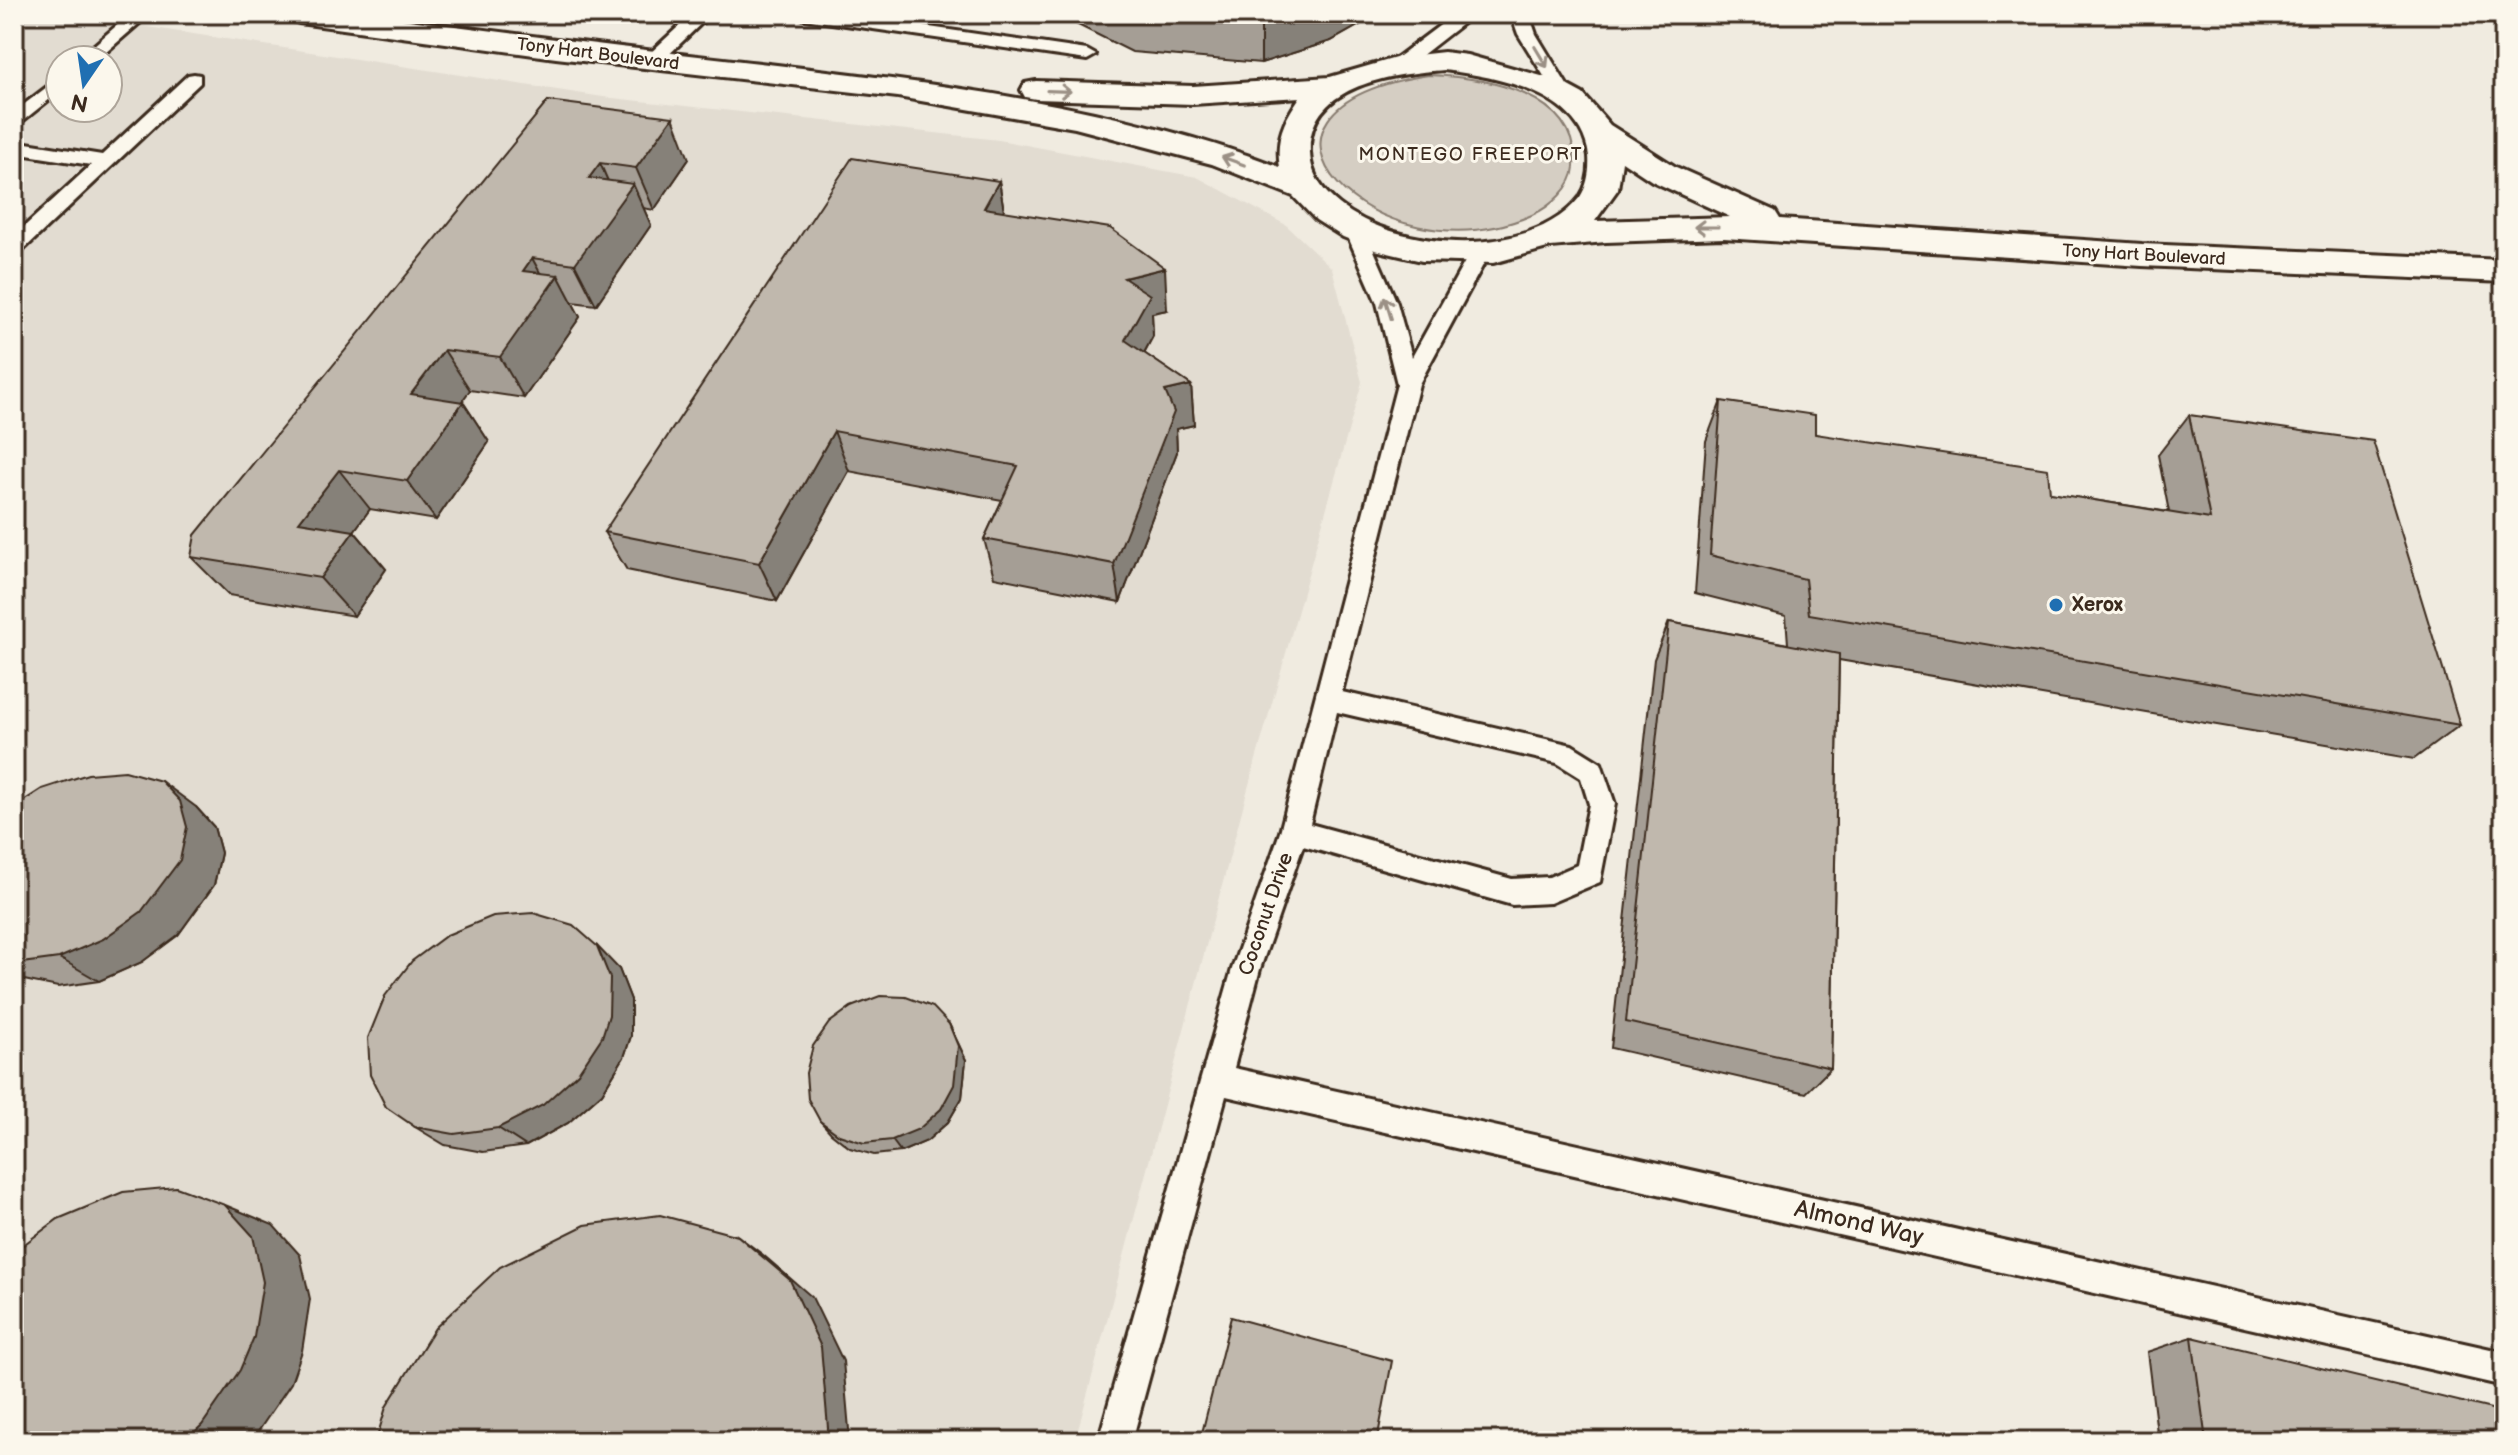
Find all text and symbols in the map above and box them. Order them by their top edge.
street label: Tony Hart Boulevard [516,34,680,74]
north arrow [44,44,124,124]
one-way arrow [1533,45,1549,68]
one-way arrow [1046,83,1072,99]
text: N [69,87,91,117]
district label: MONTEGO FREEPORT [1358,144,1584,165]
one-way arrow [1221,153,1246,168]
one-way arrow [1693,219,1720,235]
street label: Tony Hart Boulevard [2062,240,2226,270]
one-way arrow [1380,296,1395,322]
place label: Xerox [2072,593,2123,617]
marker: Xerox [2047,596,2065,614]
street label: Coconut Drive [1234,849,1298,979]
street label: Almond Way [1792,1194,1926,1252]

